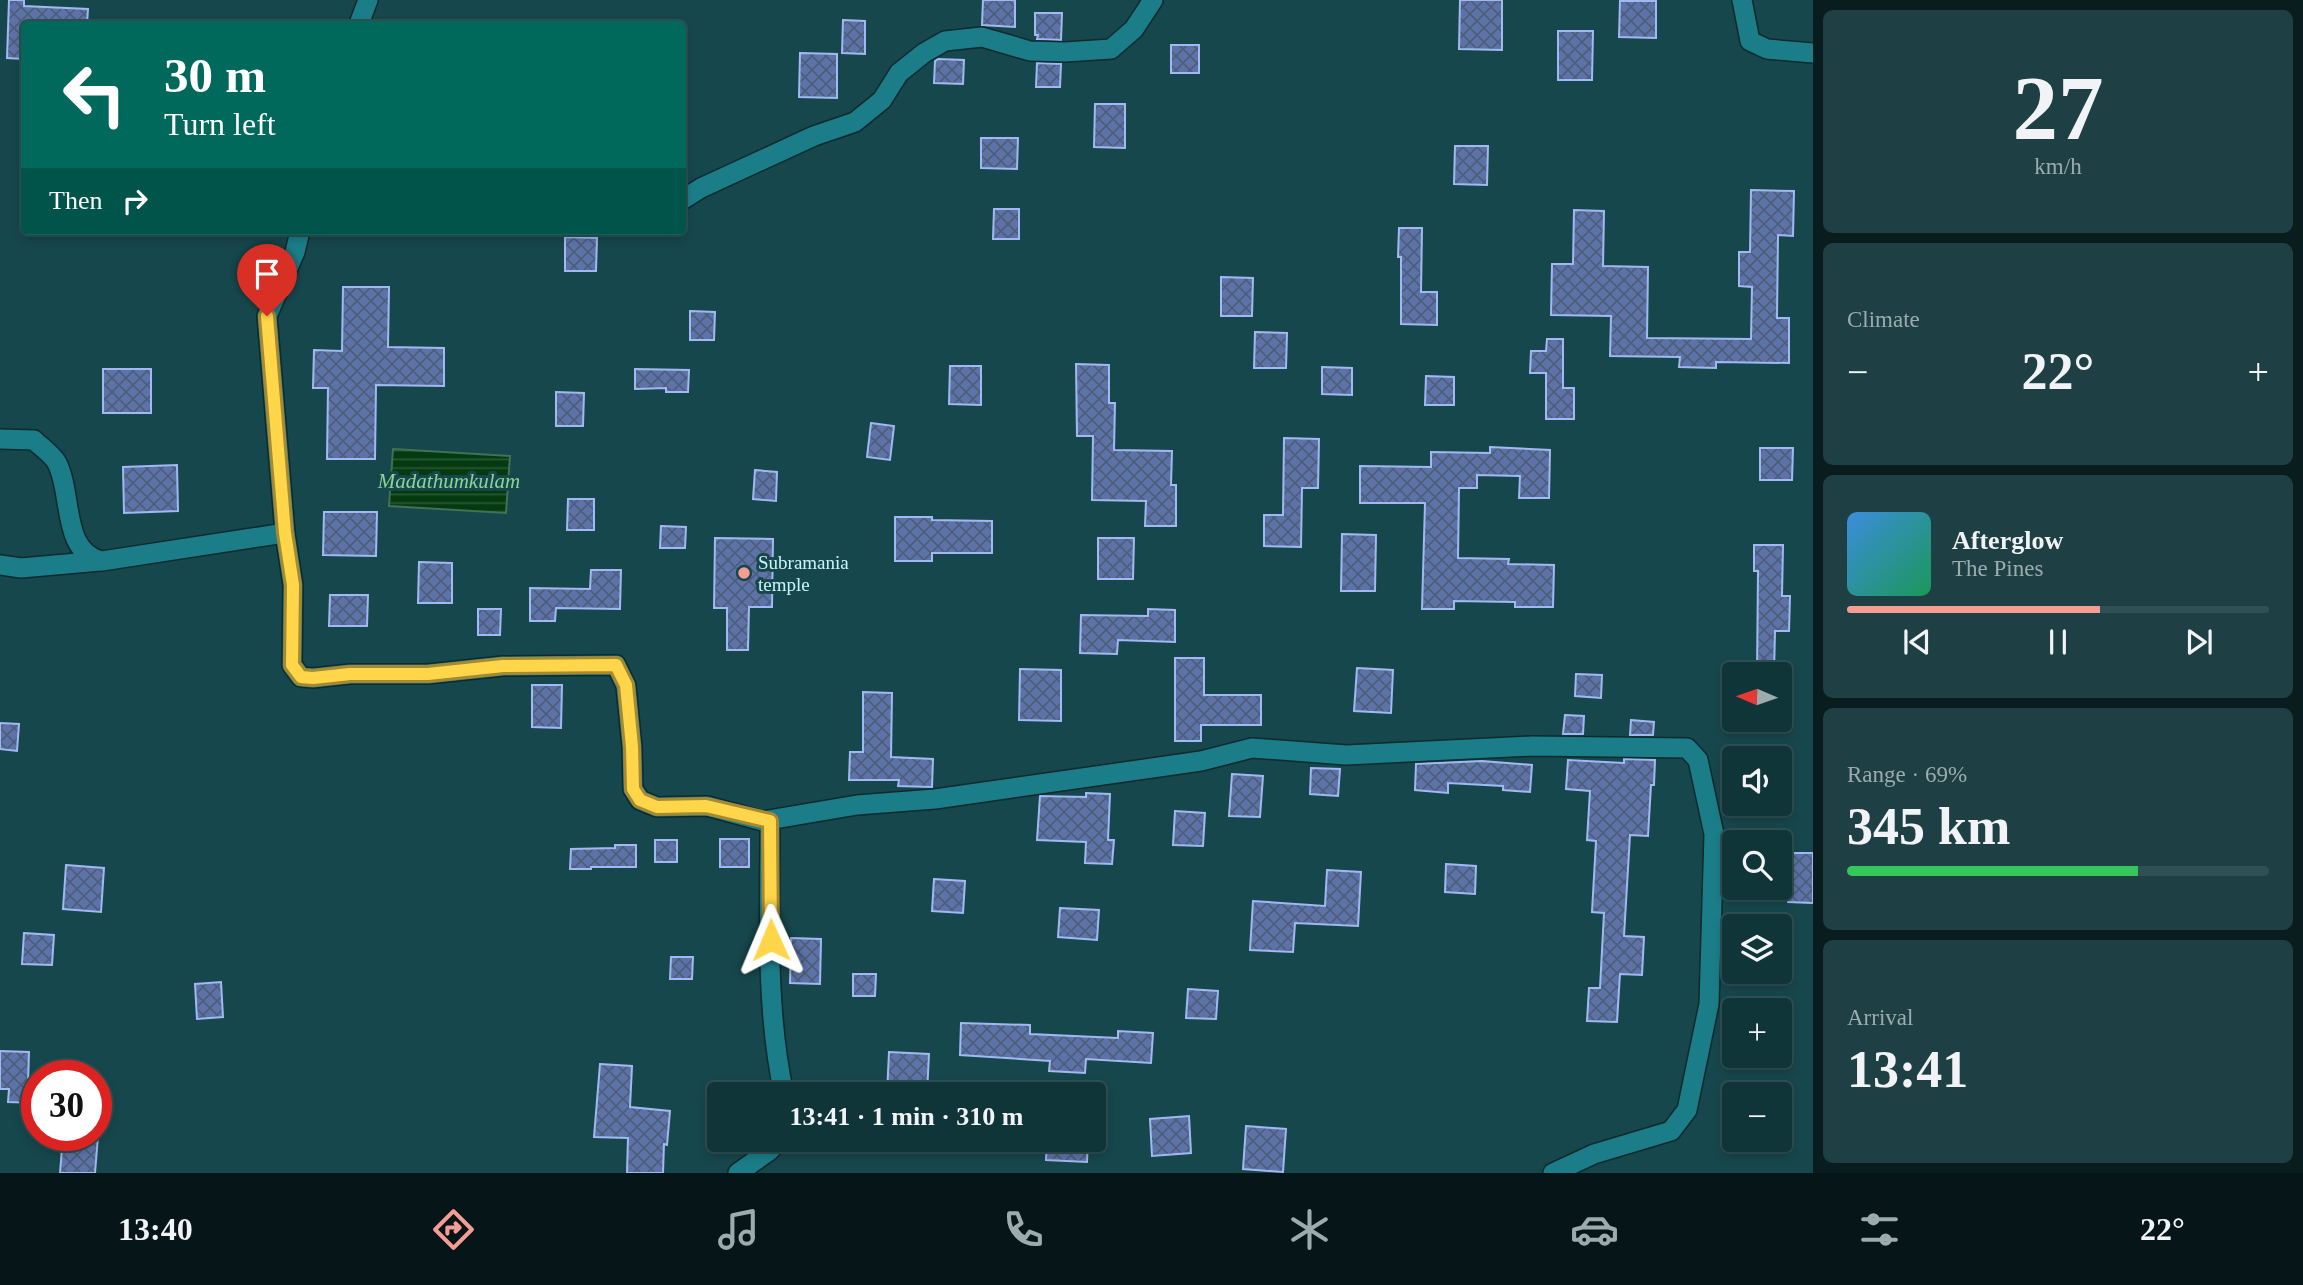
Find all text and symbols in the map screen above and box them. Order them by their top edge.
text: 30 m [164,48,266,103]
icon: left [49,49,140,140]
text: 27 [2013,58,2104,159]
text: Turn left [164,106,276,142]
text: km/h [2034,154,2082,179]
icon: right [116,182,154,220]
text: Then [49,186,102,215]
pin [237,244,297,316]
icon: arrive [248,255,286,293]
text: Climate [1847,307,1920,332]
text: 22° [2022,343,2094,400]
text: − [1847,351,1868,393]
text: + [2248,351,2269,393]
water label: Madathumkulam [377,469,520,493]
text: Afterglow [1952,526,2063,555]
place label: Subramania temple [758,552,849,595]
text: The Pines [1952,556,2043,581]
marker: Subramania temple [736,565,752,581]
icon: previous [1898,623,1936,661]
icon: pause [2039,623,2077,661]
icon: next [2180,623,2218,661]
north arrow [1722,662,1792,732]
map controls [1722,662,1792,1152]
button: sound [1722,746,1792,816]
text: Range · 69% [1847,762,1967,787]
text: 345 km [1847,798,2010,855]
button: search [1722,830,1792,900]
position arrow [734,903,808,977]
button: layers [1722,914,1792,984]
button: + [1722,998,1792,1068]
text: Arrival [1847,1005,1913,1030]
text: 13:41 [1847,1041,1968,1098]
speed limit sign: 30 [21,1060,112,1151]
button: − [1722,1082,1792,1152]
text: 13:41 · 1 min · 310 m [790,1102,1024,1131]
icon: directions [429,1205,478,1254]
icon: music [714,1205,763,1254]
icon: phone [999,1205,1048,1254]
icon: climate [1285,1205,1334,1254]
icon: car [1570,1205,1619,1254]
icon: filters [1855,1205,1904,1254]
text: 13:40 [118,1211,193,1247]
text: 22° [2140,1211,2185,1247]

